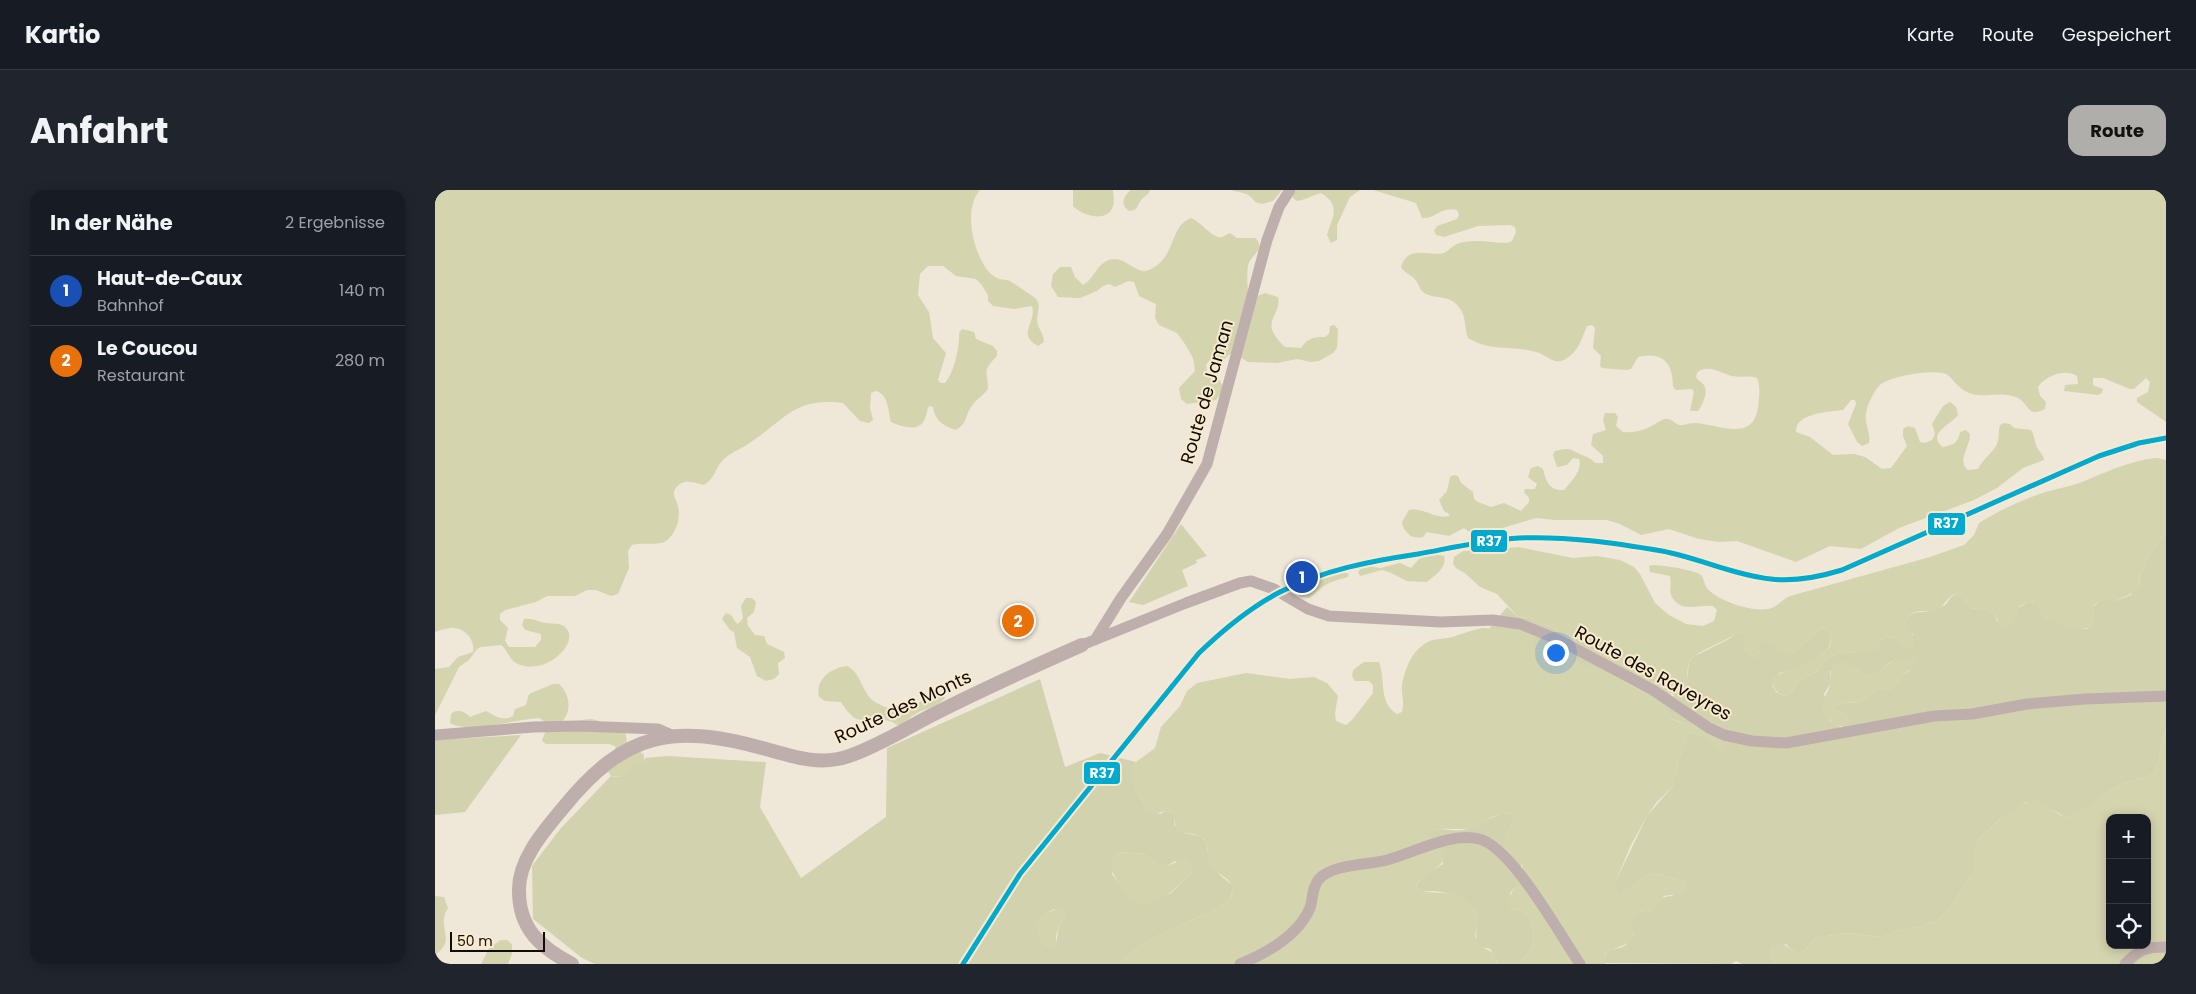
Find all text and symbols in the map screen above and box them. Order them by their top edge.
text: Kartio [25,18,100,51]
text: Karte [1907,22,1954,47]
text: Route [1982,22,2034,47]
text: Gespeichert [2062,22,2171,47]
button: Route [2068,105,2166,156]
text: Anfahrt [30,106,169,155]
text: In der Nähe [50,208,173,237]
text: 2 Ergebnisse [285,211,385,234]
text: Haut-de-Caux [97,265,242,292]
text: 1 [63,279,69,302]
text: 140 m [339,279,385,302]
text: Bahnhof [97,294,164,317]
street label: Route de Jaman [1174,317,1239,467]
text: Le Coucou [97,335,198,362]
text: 2 [61,349,71,372]
text: 280 m [335,349,385,372]
text: Restaurant [97,364,185,387]
line badge: R37 [1927,512,1966,536]
text: R37 [1933,513,1959,533]
line badge: R37 [1470,529,1508,553]
text: R37 [1476,531,1502,551]
pin: 1 [1286,558,1318,596]
pin: 2 [1002,602,1034,640]
street label: Route des Raveyres [1570,619,1736,726]
your location [1543,640,1569,666]
street label: Route des Monts [830,664,975,749]
line badge: R37 [1083,761,1121,785]
text: R37 [1089,763,1115,783]
map controls [2106,814,2151,949]
button: + [2106,814,2151,859]
button: − [2106,859,2151,904]
button: locate [2106,904,2151,949]
scale bar [450,929,545,952]
text: 50 m [457,931,493,951]

